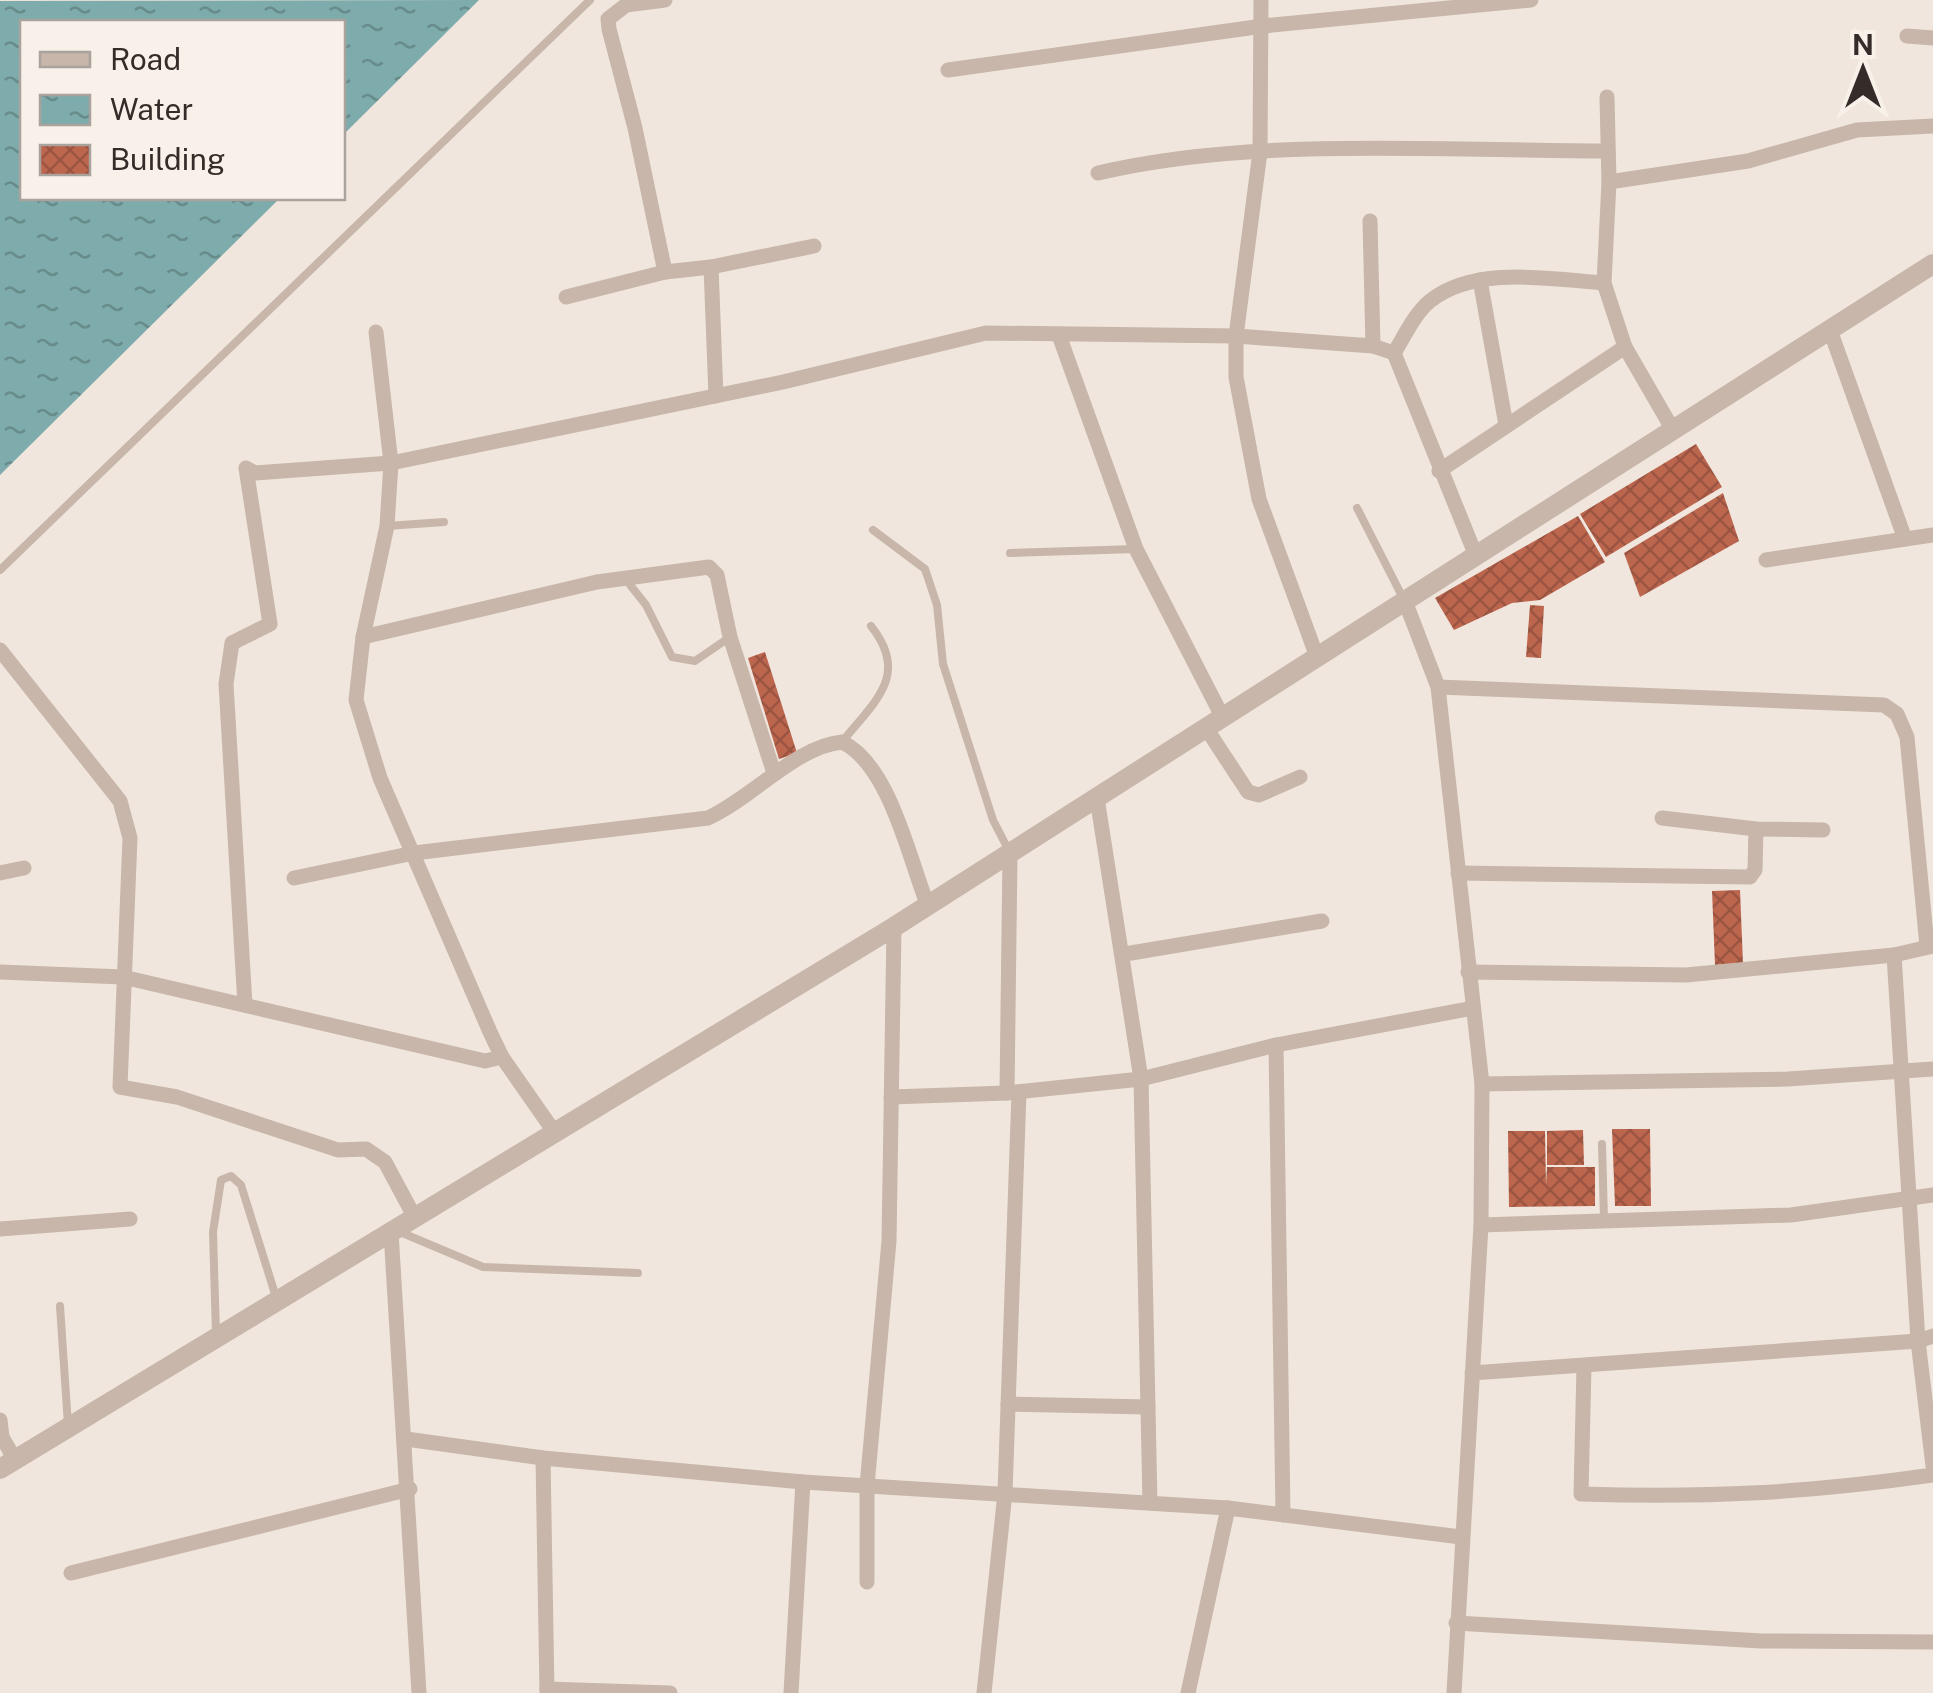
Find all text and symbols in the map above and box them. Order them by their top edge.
legend [20,20,345,200]
north arrow [1813,20,1913,120]
text: N [1852,28,1874,61]
text: Road [110,41,181,77]
text: Water [110,91,193,127]
text: Building [110,141,225,177]

